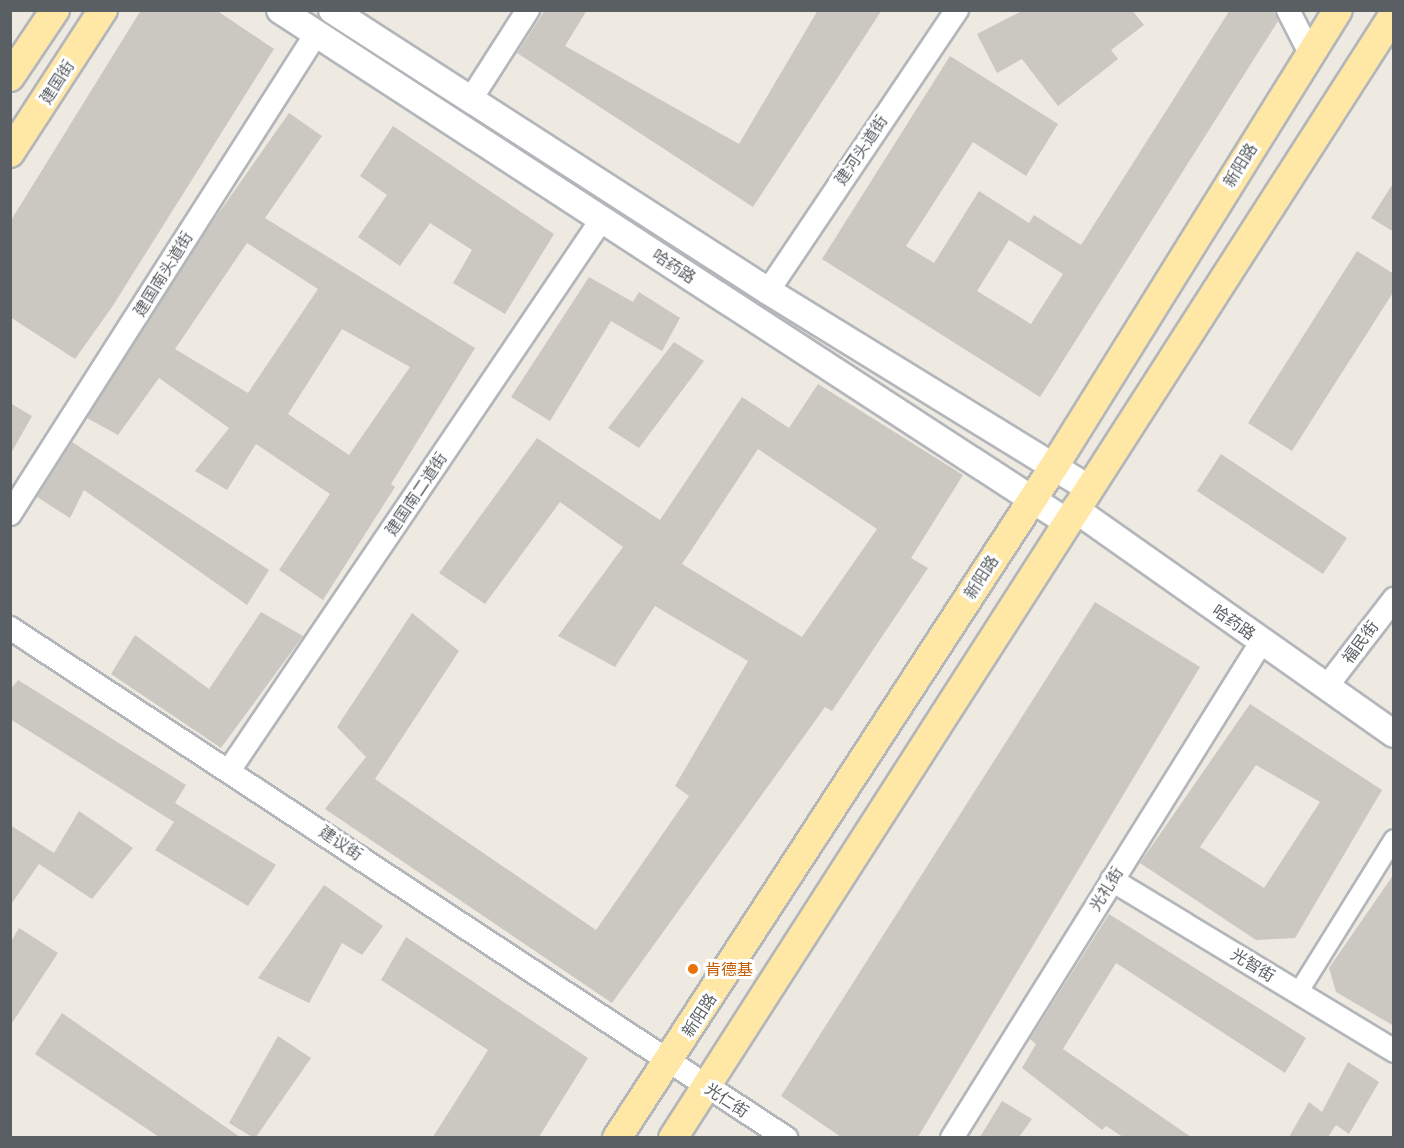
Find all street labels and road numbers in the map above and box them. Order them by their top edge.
street label: 建国街 [36,57,78,107]
street label: 建河头道街 [831,111,891,189]
street label: 新阳路 [1219,140,1261,190]
street label: 建国南头道街 [129,228,197,320]
street label: 哈药路 [649,245,699,287]
street label: 建国南二道街 [381,449,451,539]
street label: 新阳路 [960,552,1002,602]
street label: 哈药路 [1209,600,1259,644]
street label: 福民街 [1338,617,1382,667]
street label: 建议街 [316,822,366,864]
street label: 光礼街 [1085,864,1127,914]
street label: 光智街 [1227,944,1279,986]
street label: 新阳路 [678,990,720,1040]
street label: 光仁街 [702,1079,752,1121]

